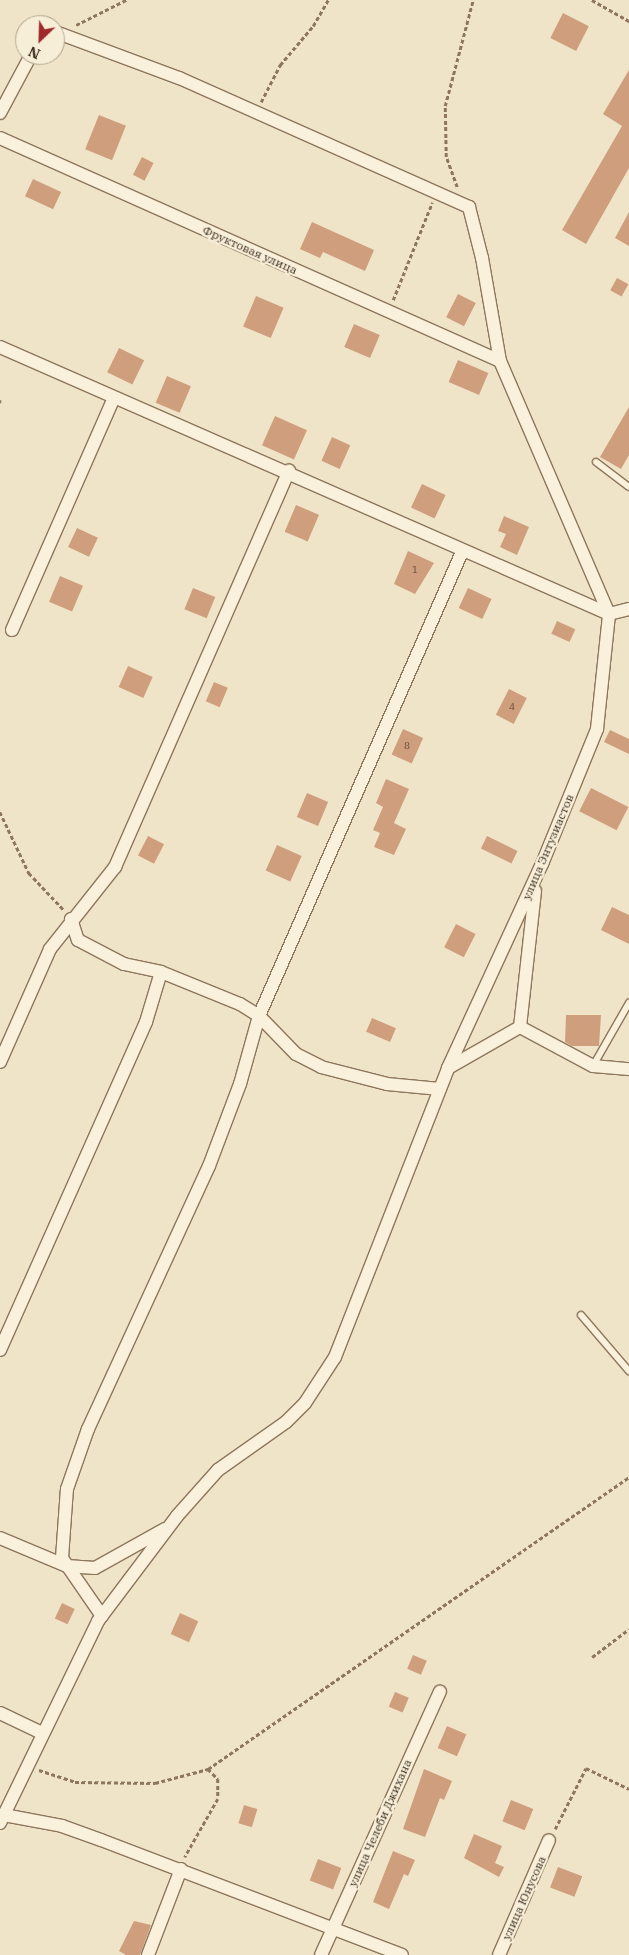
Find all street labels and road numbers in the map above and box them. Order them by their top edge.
street label: Фруктовая улица [200,223,300,277]
street label: улица Энтузиастов [519,792,577,902]
street label: улица Челеби Джихана [345,1757,415,1889]
street label: улица Юнусова [499,1854,549,1942]

